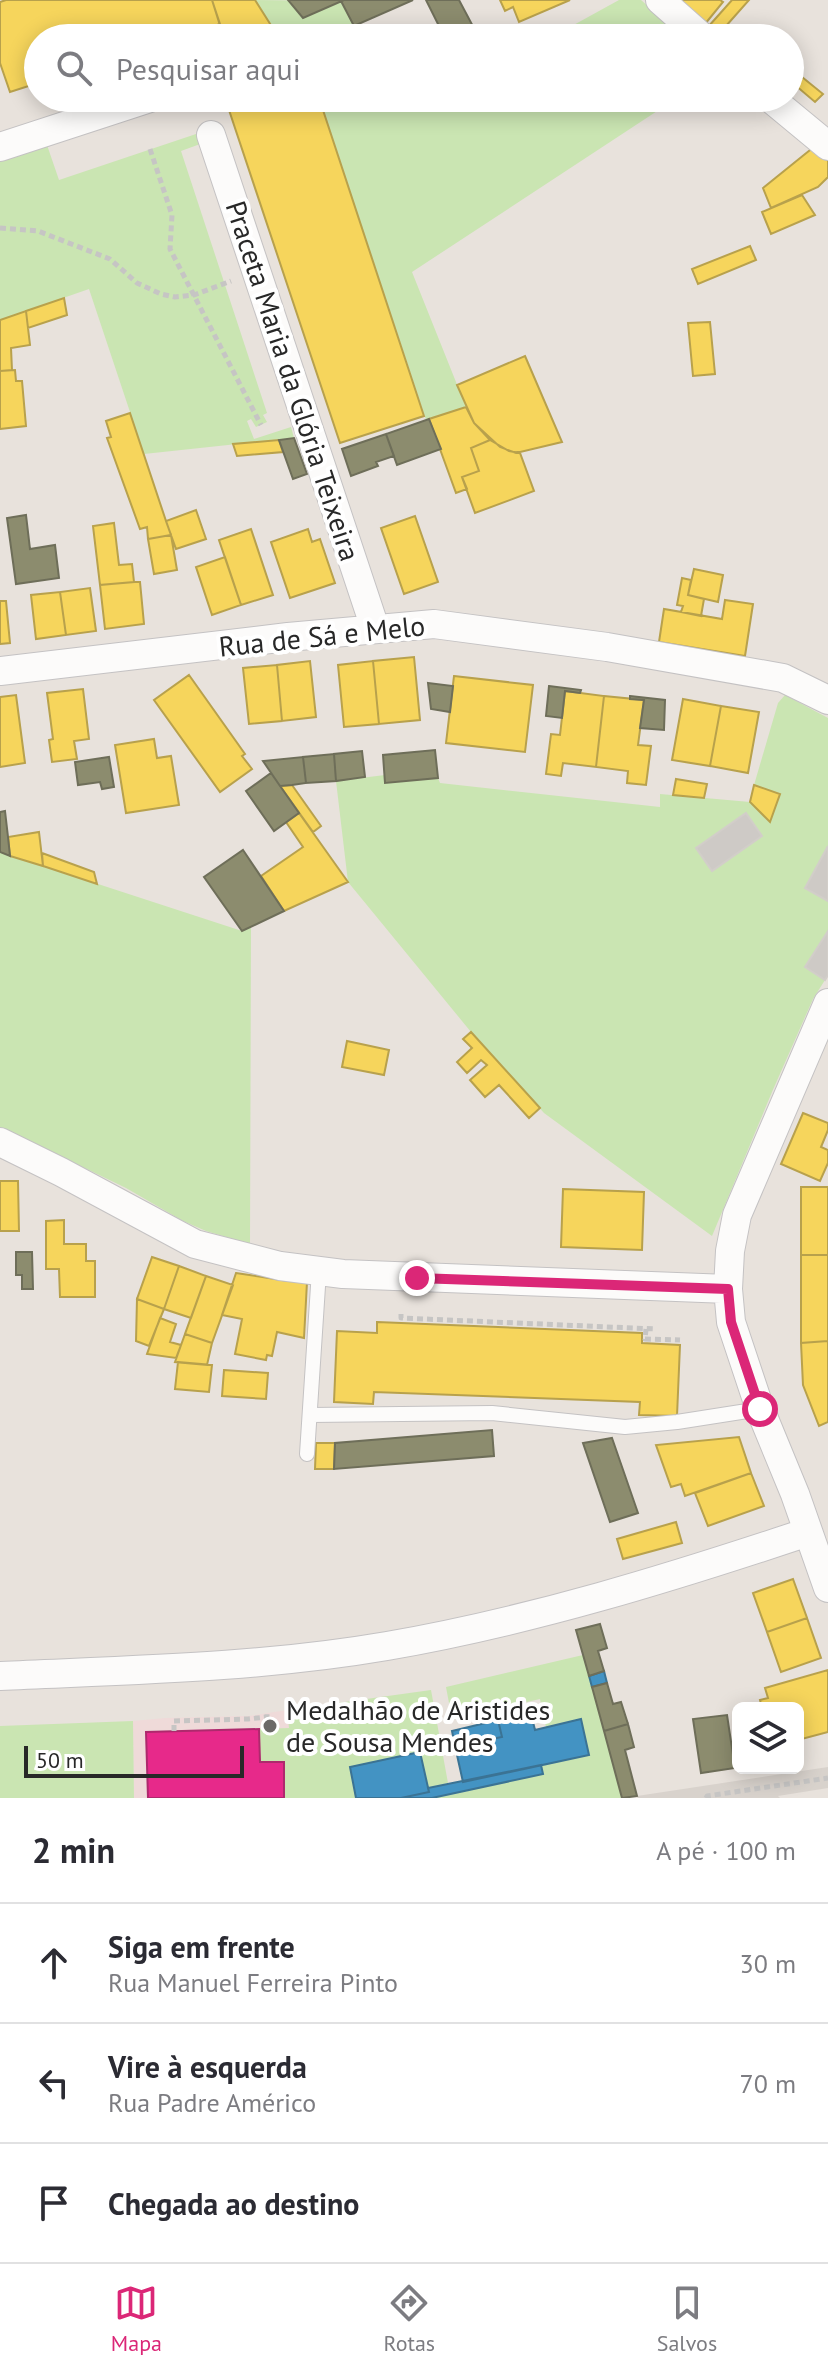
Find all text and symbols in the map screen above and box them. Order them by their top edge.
search box [24,24,804,112]
icon: search [52,46,96,90]
text: Pesquisar aqui [116,49,301,88]
street label: Praceta Maria da Glória Teixeira [218,196,369,566]
street label: Rua de Sá e Melo [217,606,427,665]
route end [399,1260,435,1296]
route start [742,1391,778,1427]
place label: Medalhão de Aristides de Sousa Mendes [286,1691,550,1760]
map controls [732,1702,804,1774]
button: layers [732,1702,804,1774]
marker: Medalhão de Aristides de Sousa Mendes [261,1717,279,1735]
scale bar [24,1742,244,1778]
text: 50 m [36,1746,84,1774]
text: 2 min [32,1828,115,1872]
text: A pé · 100 m [656,1834,796,1867]
text: Siga em frente [108,1927,295,1966]
icon: ahead [32,1941,76,1985]
text: 30 m [740,1947,796,1980]
text: Rua Manuel Ferreira Pinto [108,1966,398,1999]
text: Vire à esquerda [108,2047,307,2086]
icon: left [32,2061,76,2105]
text: 70 m [740,2067,796,2100]
text: Rua Padre Américo [108,2086,316,2119]
icon: arrive [32,2181,76,2225]
text: Chegada ao destino [108,2184,359,2223]
tab: Mapa [111,2281,162,2357]
tab: Rotas [384,2281,435,2357]
tab: Salvos [657,2281,717,2357]

